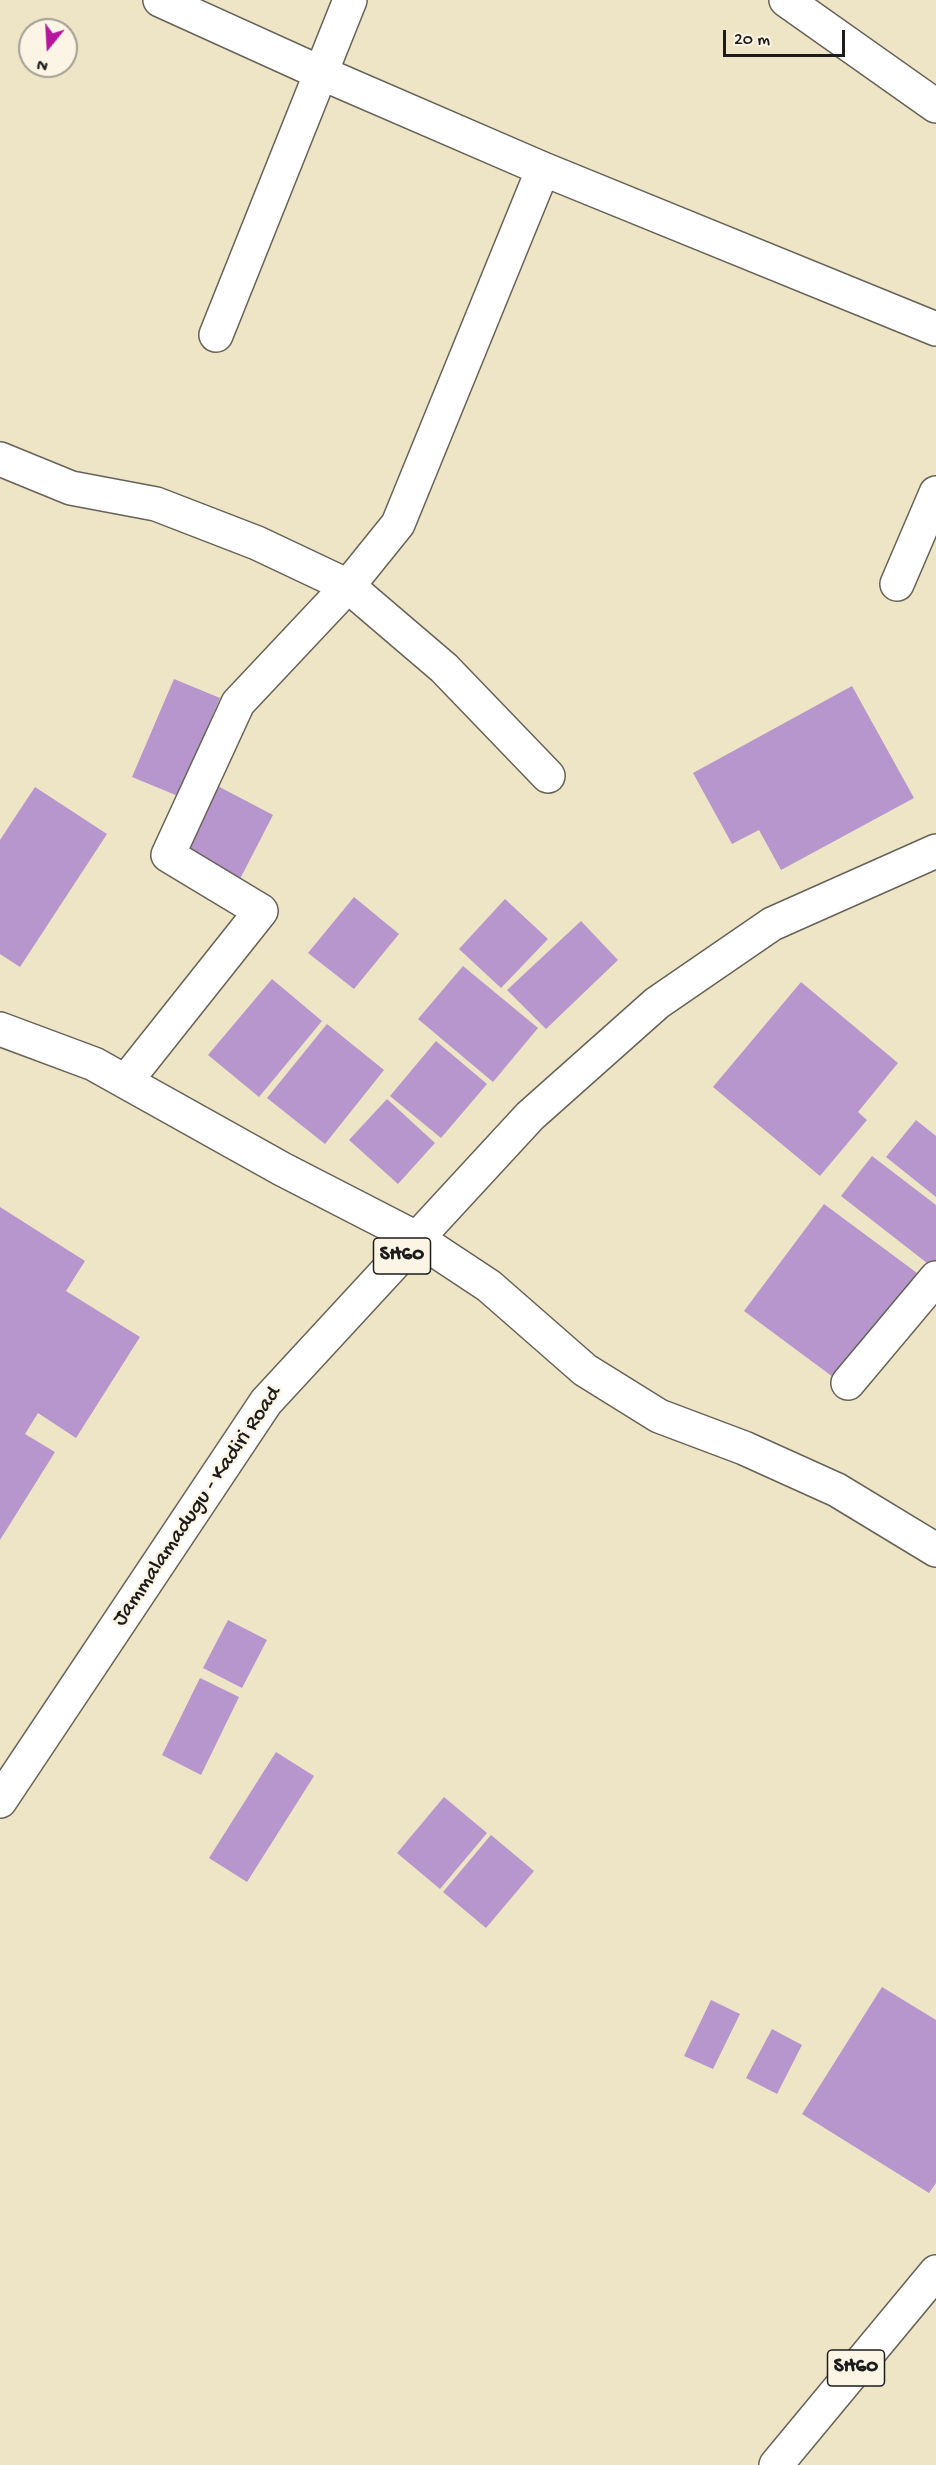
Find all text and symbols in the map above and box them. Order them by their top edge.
north arrow [18,18,78,78]
scale bar [726,18,848,56]
text: 20 m [734,30,770,51]
text: N [35,53,51,74]
road number: SH60 [374,1238,430,1274]
street label: Jammalamadugu - Kadiri Road [108,1382,288,1632]
road number: SH60 [828,2350,884,2386]

